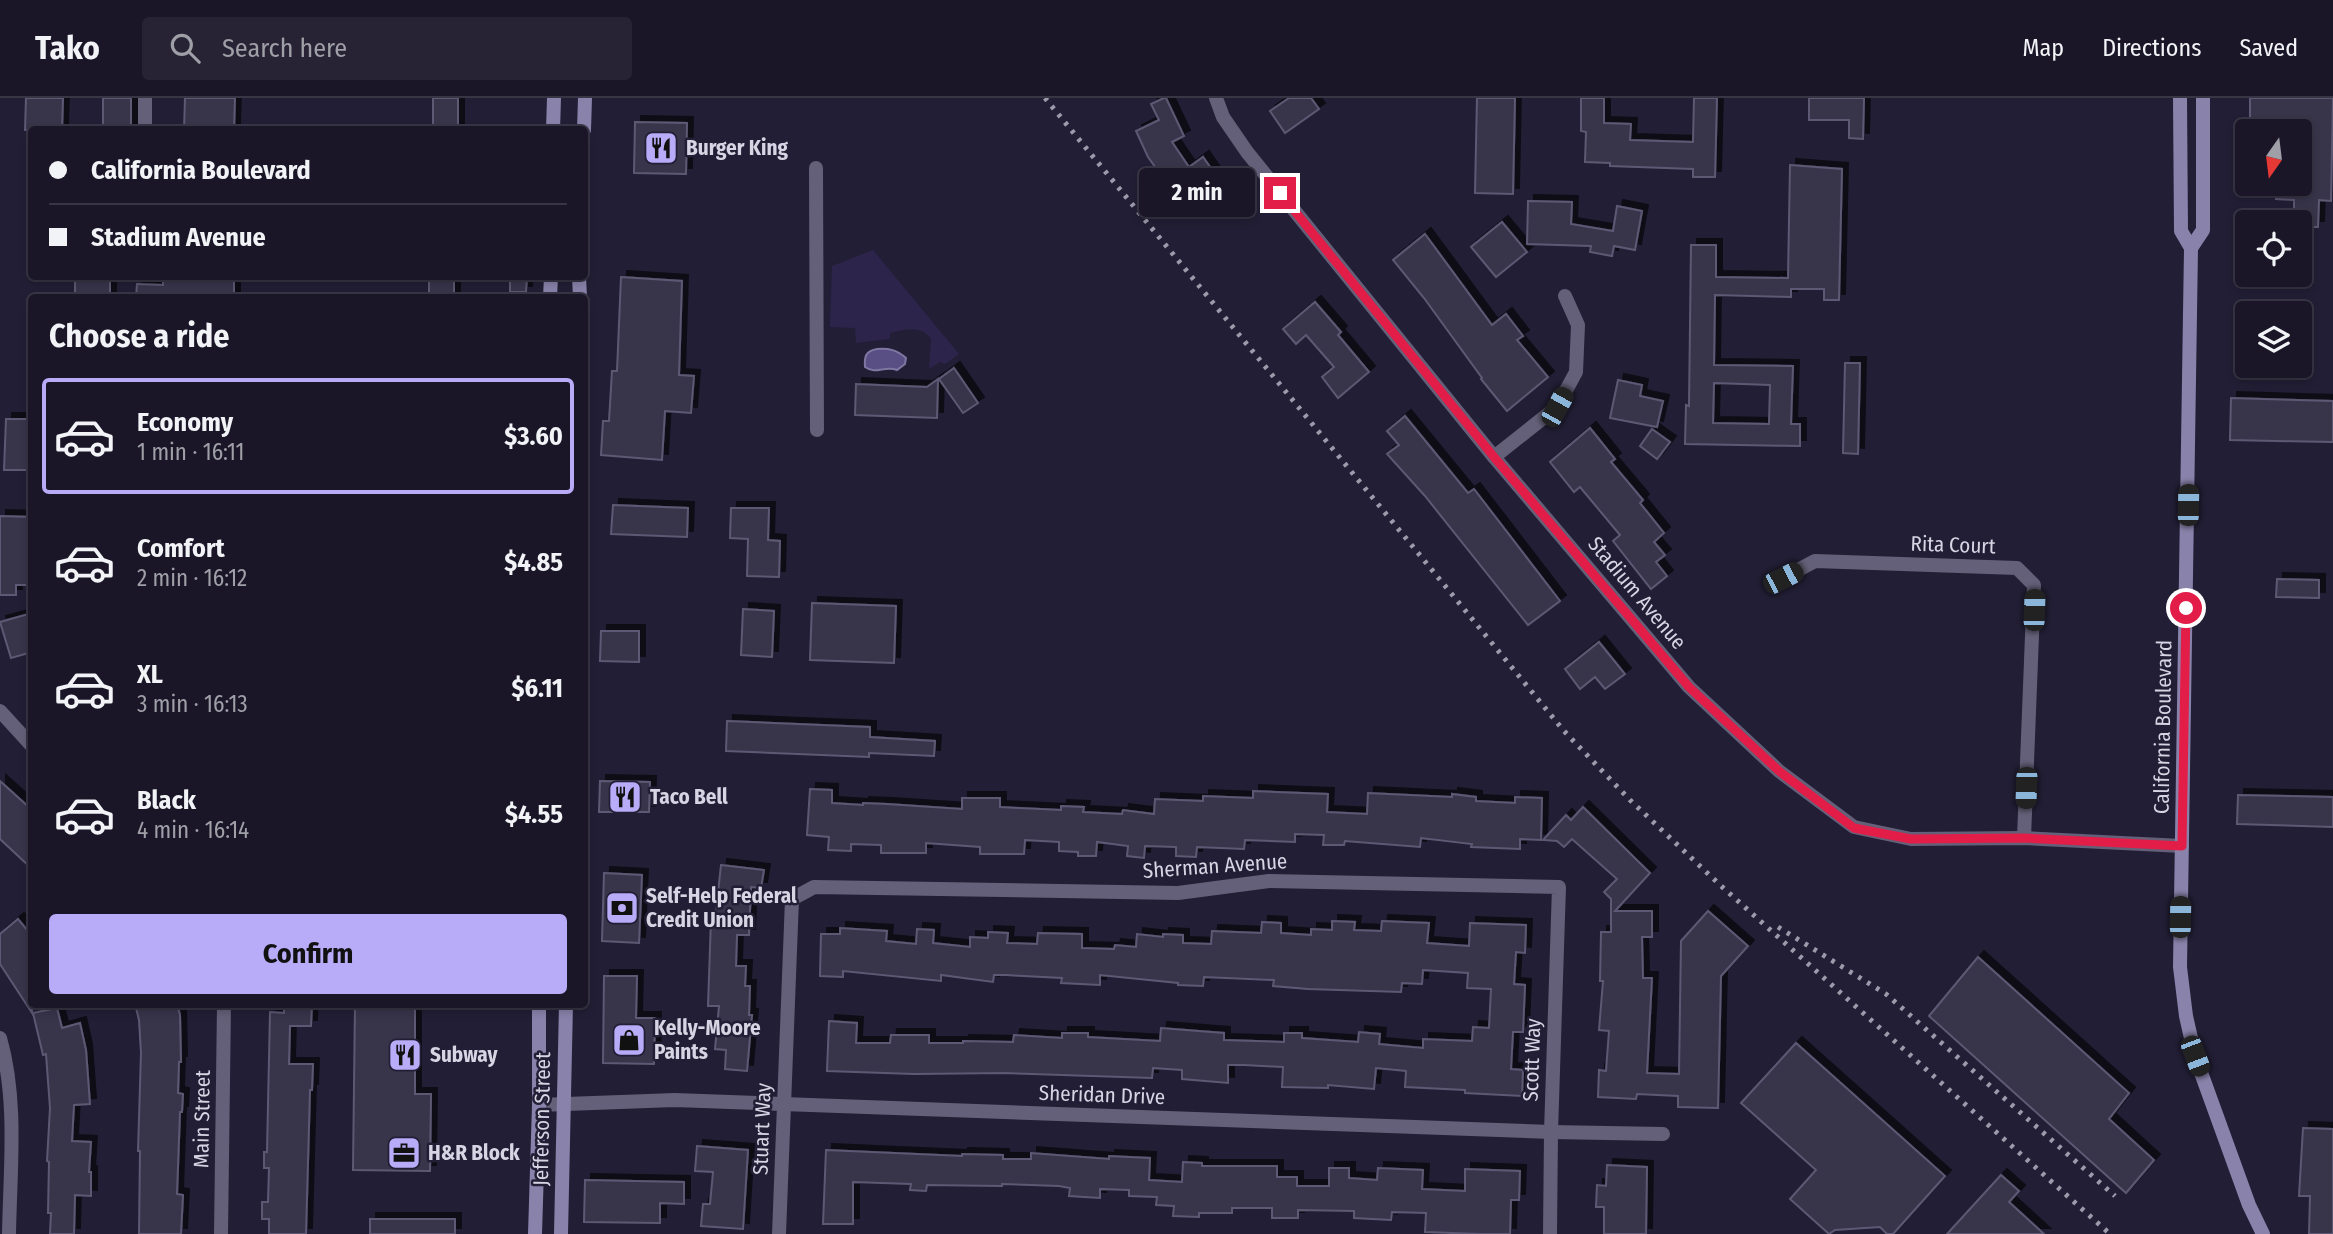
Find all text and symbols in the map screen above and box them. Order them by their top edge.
search box [142,17,632,80]
text: Tako [35,28,100,68]
icon: search [166,29,204,67]
text: Search here [222,33,347,64]
text: Map [2023,34,2064,62]
text: Directions [2102,34,2201,62]
text: Saved [2239,34,2298,62]
north arrow [2235,119,2312,196]
map controls [2235,119,2312,378]
restaurant icon: Burger King [642,129,680,167]
place label: Burger King [686,135,788,161]
text: California Boulevard [91,155,311,186]
callout: 2 min [1140,168,1256,217]
route end [1264,177,1296,209]
text: 2 min [1172,178,1223,206]
button: locate [2235,210,2312,287]
text: Stadium Avenue [91,222,266,253]
button: layers [2235,301,2312,378]
text: Choose a ride [49,317,230,355]
car [1538,384,1577,430]
icon: car [53,405,116,468]
text: Economy [137,407,233,438]
text: $3.60 [504,421,563,452]
text: 1 min · 16:11 [137,438,245,466]
car [2178,484,2199,526]
icon: car [53,531,116,594]
street label: Stadium Avenue [1582,531,1692,655]
street label: Rita Court [1910,531,1996,559]
text: Comfort [137,533,225,564]
text: $4.85 [504,547,563,578]
car [1760,559,1807,597]
text: 2 min · 16:12 [137,564,247,592]
car [2023,589,2046,631]
route start [2170,592,2202,624]
street label: California Boulevard [2148,640,2178,814]
icon: car [53,657,116,720]
text: XL [137,659,163,690]
text: $6.11 [512,673,563,704]
text: 3 min · 16:13 [137,690,248,718]
car [2015,767,2038,809]
restaurant icon: Taco Bell [606,778,644,816]
icon: car [53,783,116,846]
place label: Taco Bell [650,784,728,810]
text: Black [137,785,196,816]
text: $4.55 [505,799,563,830]
text: 4 min · 16:14 [137,816,249,844]
street label: Sherman Avenue [1142,848,1288,884]
place label: Self-Help Federal Credit Union [646,883,797,933]
bank icon: Self-Help Federal Credit Union [603,889,641,927]
car [2170,896,2191,938]
button: Confirm [49,914,567,994]
place label: Kelly-Moore Paints [654,1015,761,1065]
street label: Scott Way [1518,1017,1546,1102]
shop icon: Kelly-Moore Paints [610,1021,648,1059]
car [2178,1033,2213,1079]
restaurant icon: Subway [386,1036,424,1074]
place label: Subway [430,1042,498,1068]
street label: Jefferson Street [528,1052,556,1186]
street label: Main Street [188,1070,216,1168]
street label: Sheridan Drive [1038,1080,1166,1110]
street label: Stuart Way [747,1082,777,1175]
office icon: H&R Block [385,1134,423,1172]
place label: H&R Block [428,1140,520,1166]

